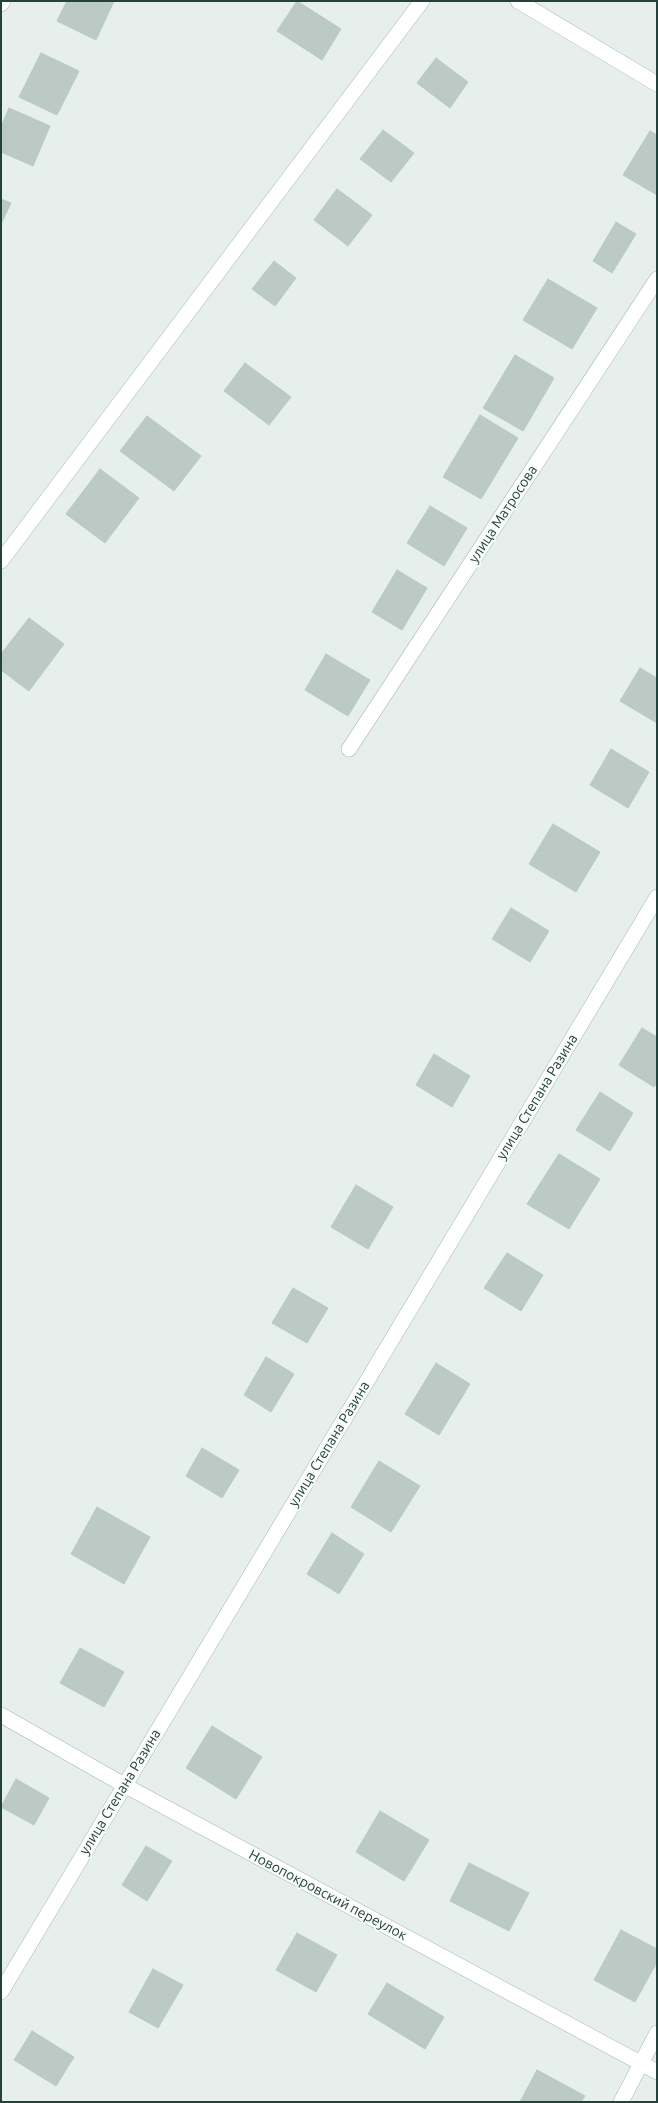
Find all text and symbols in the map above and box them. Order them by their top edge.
street label: улица Матросова [465,462,541,566]
street label: улица Степана Разина [493,1031,581,1163]
street label: улица Степана Разина [285,1378,373,1510]
street label: улица Степана Разина [76,1726,164,1858]
street label: Новопокровский переулок [246,1846,410,1944]

